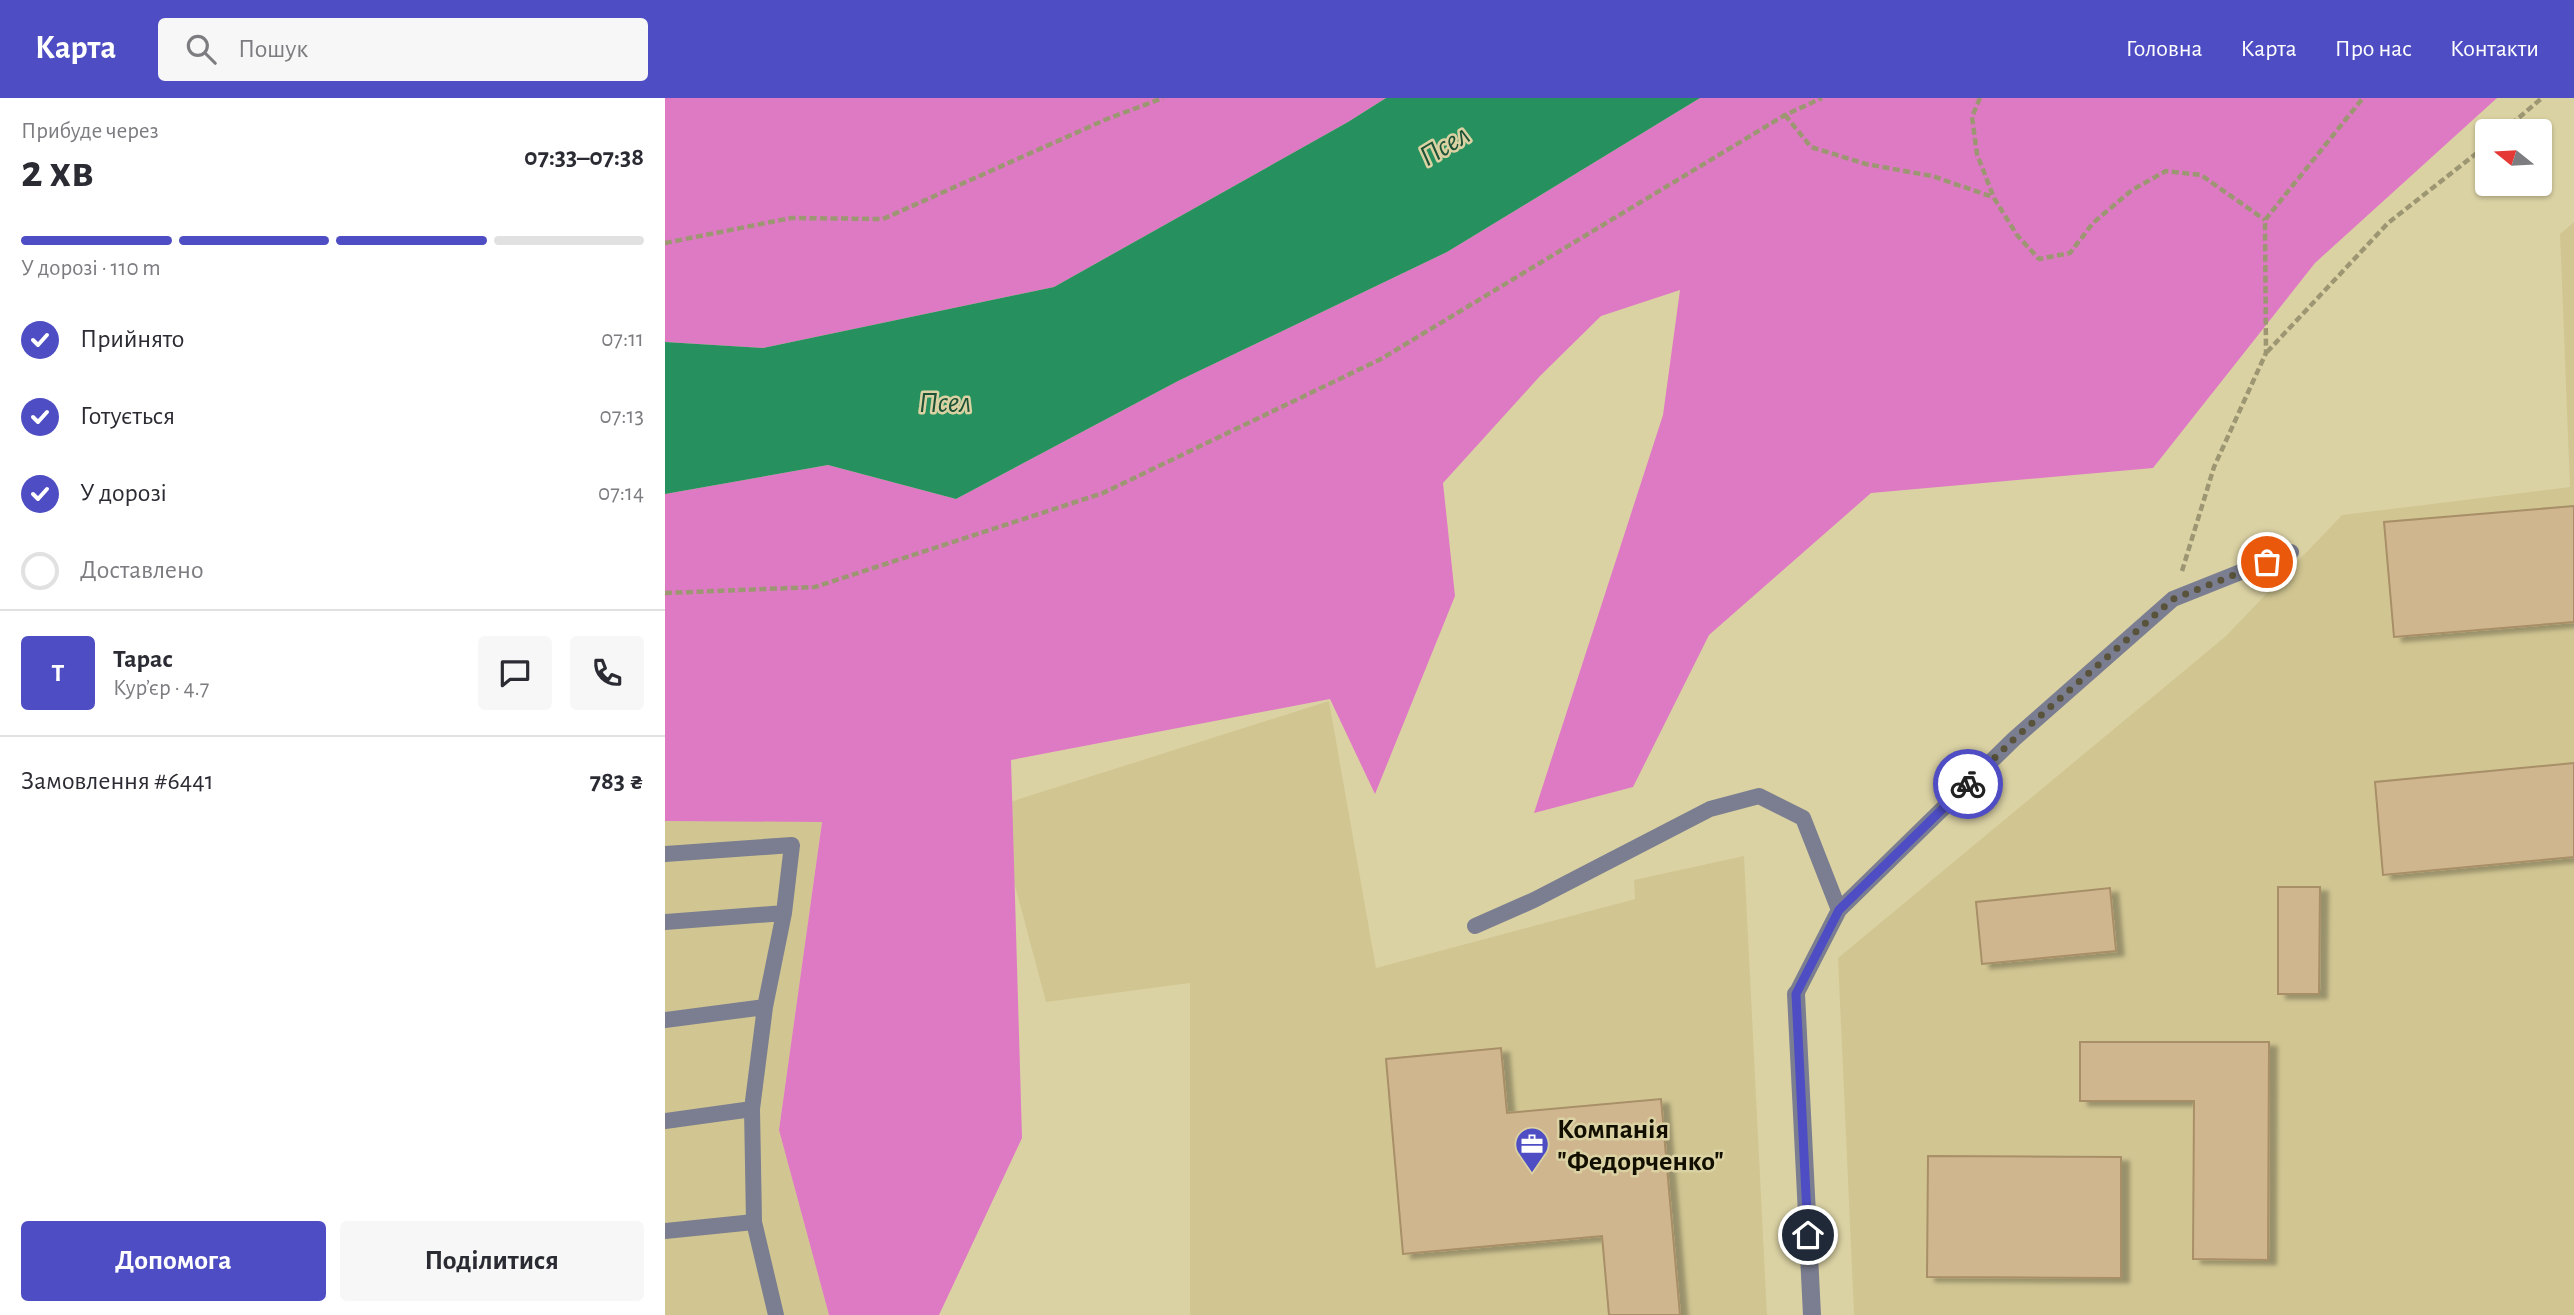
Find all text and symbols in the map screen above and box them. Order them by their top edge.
search box [158,18,648,81]
icon: search [182,30,220,68]
text: Карта [35,32,116,65]
text: Пошук [238,36,308,62]
text: Головна [2126,37,2202,61]
text: Карта [2240,37,2297,61]
text: Про нас [2335,37,2412,61]
text: Контакти [2450,37,2539,61]
north arrow [2475,119,2551,196]
map controls [2475,119,2552,196]
text: Прибуде через [21,120,159,143]
water label: Псел [1414,120,1475,172]
text: 07:33–07:38 [524,144,644,170]
text: 2 хв [21,149,94,195]
text: У дорозі · 110 m [21,257,161,280]
icon: check [21,321,59,359]
text: Прийнято [80,326,184,352]
text: 07:11 [601,328,644,351]
water label: Псел [919,388,971,418]
icon: check [21,398,59,436]
text: Готується [80,403,175,429]
text: 07:13 [600,405,644,428]
icon: check [21,475,59,513]
text: У дорозі [80,480,167,506]
text: 07:14 [598,482,644,505]
pin [2237,532,2297,592]
icon: bag [2248,543,2286,581]
text: Доставлено [80,557,204,583]
button: chat [478,636,552,710]
button: phone [570,636,644,710]
text: Тарас [113,646,173,672]
text: Т [52,660,64,686]
text: Кур’єр · 4.7 [113,677,209,700]
courier [1933,749,2003,819]
icon: bike [1949,765,1987,803]
text: Замовлення #6441 [21,768,214,794]
text: 783 ₴ [590,768,644,794]
place label: Компанія "Федорченко" [1557,1116,1724,1176]
office icon: Компанія "Федорченко" [1513,1125,1551,1174]
pin [1778,1205,1838,1265]
icon: home [1789,1216,1827,1254]
button: Допомога [21,1221,326,1301]
button: Поділитися [340,1221,644,1301]

